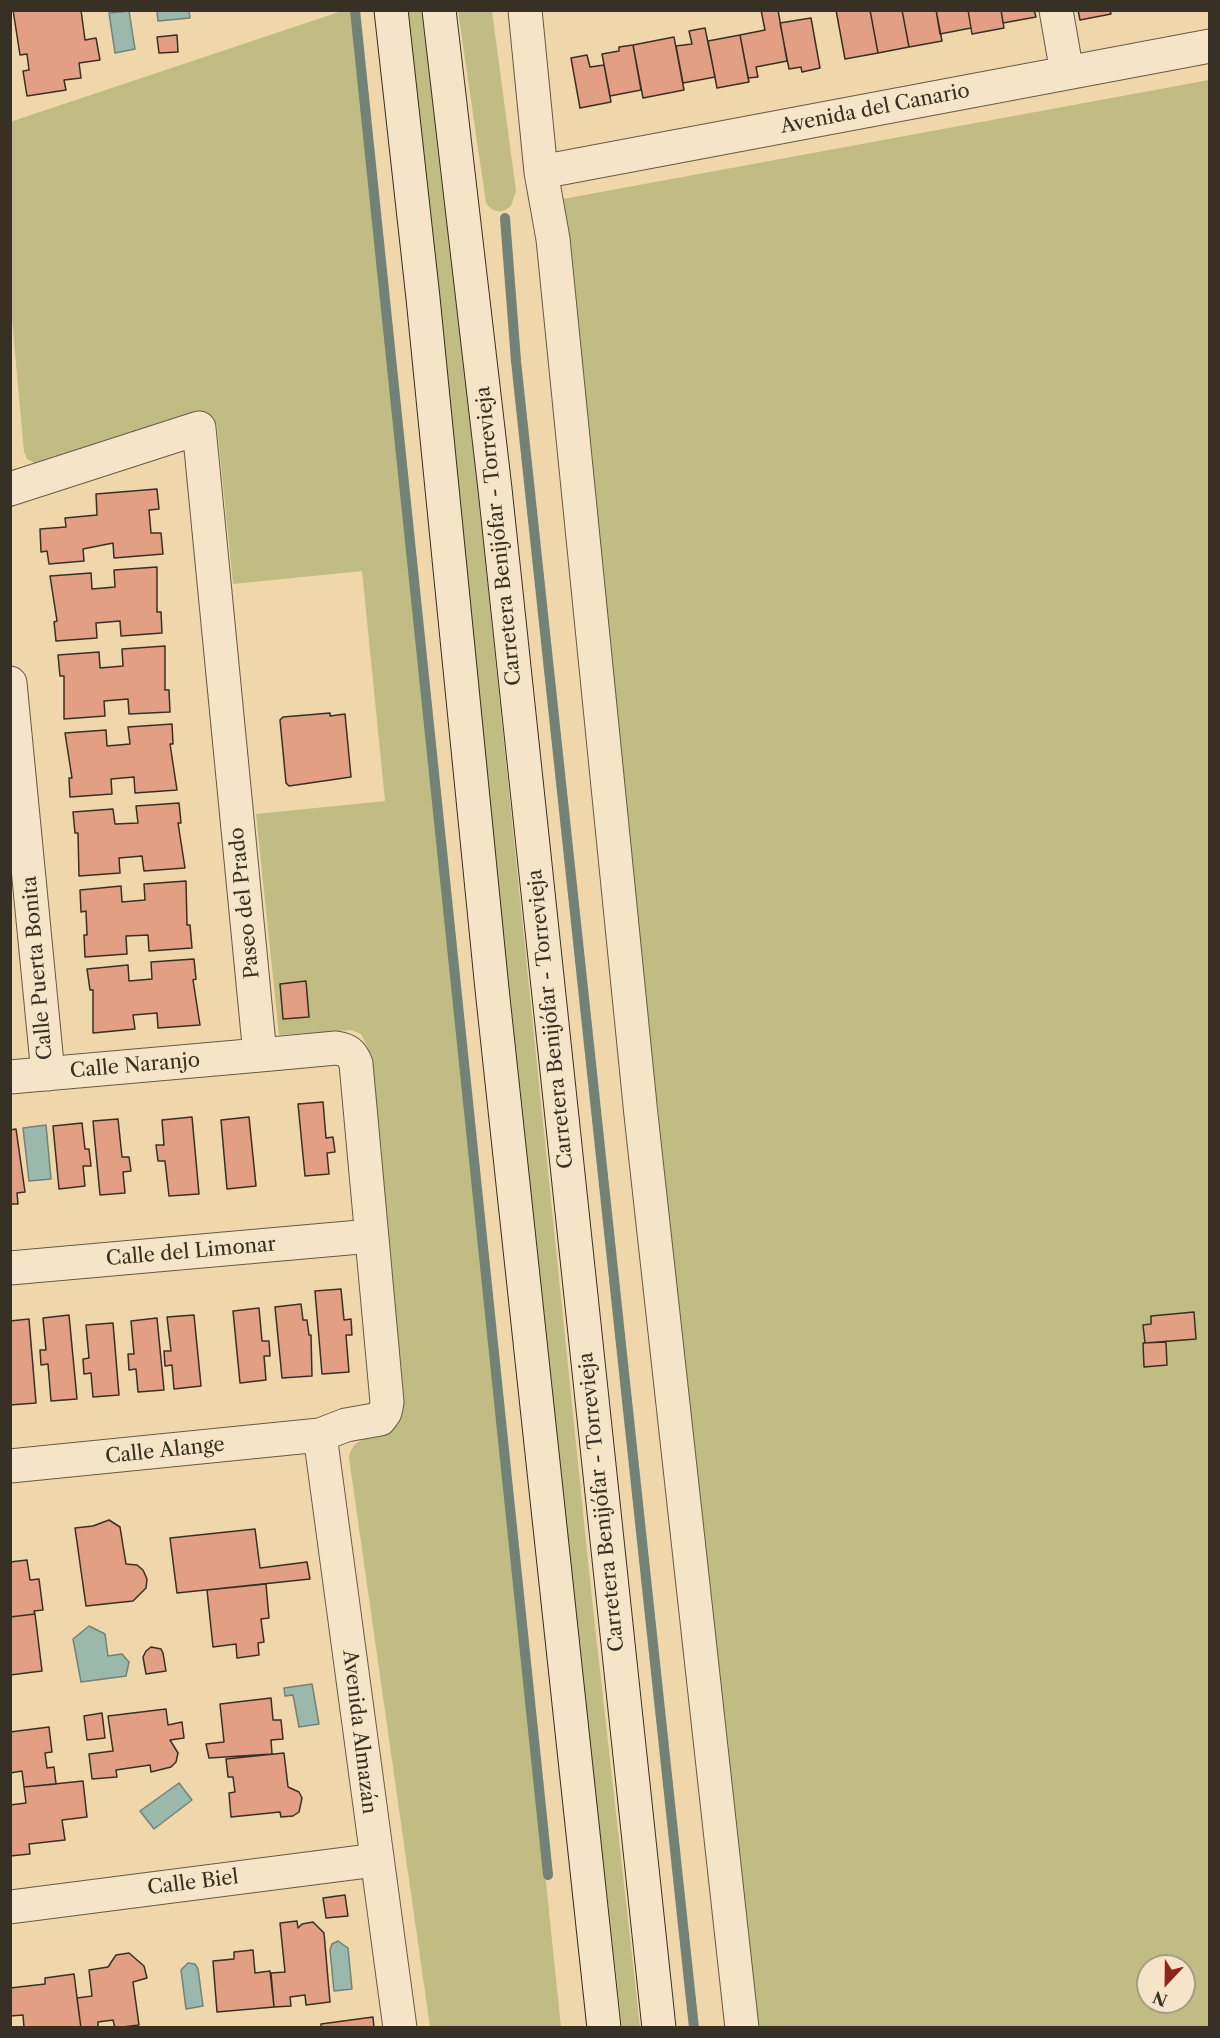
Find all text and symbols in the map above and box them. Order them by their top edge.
street label: Avenida del Canario [778,79,972,139]
street label: Carretera Benijófar - Torrevieja [471,385,527,687]
street label: Paseo del Prado [225,826,265,980]
street label: Carretera Benijófar - Torrevieja [523,868,579,1170]
street label: Calle Puerta Bonita [18,875,58,1061]
street label: Calle Naranjo [69,1048,201,1084]
street label: Calle del Limonar [105,1233,277,1271]
street label: Carretera Benijófar - Torrevieja [574,1351,630,1653]
street label: Calle Alange [104,1433,226,1469]
street label: Avenida Almazán [337,1649,381,1815]
street label: Calle Biel [146,1866,240,1900]
north arrow [1136,1954,1196,2014]
text: N [1150,1987,1170,2011]

